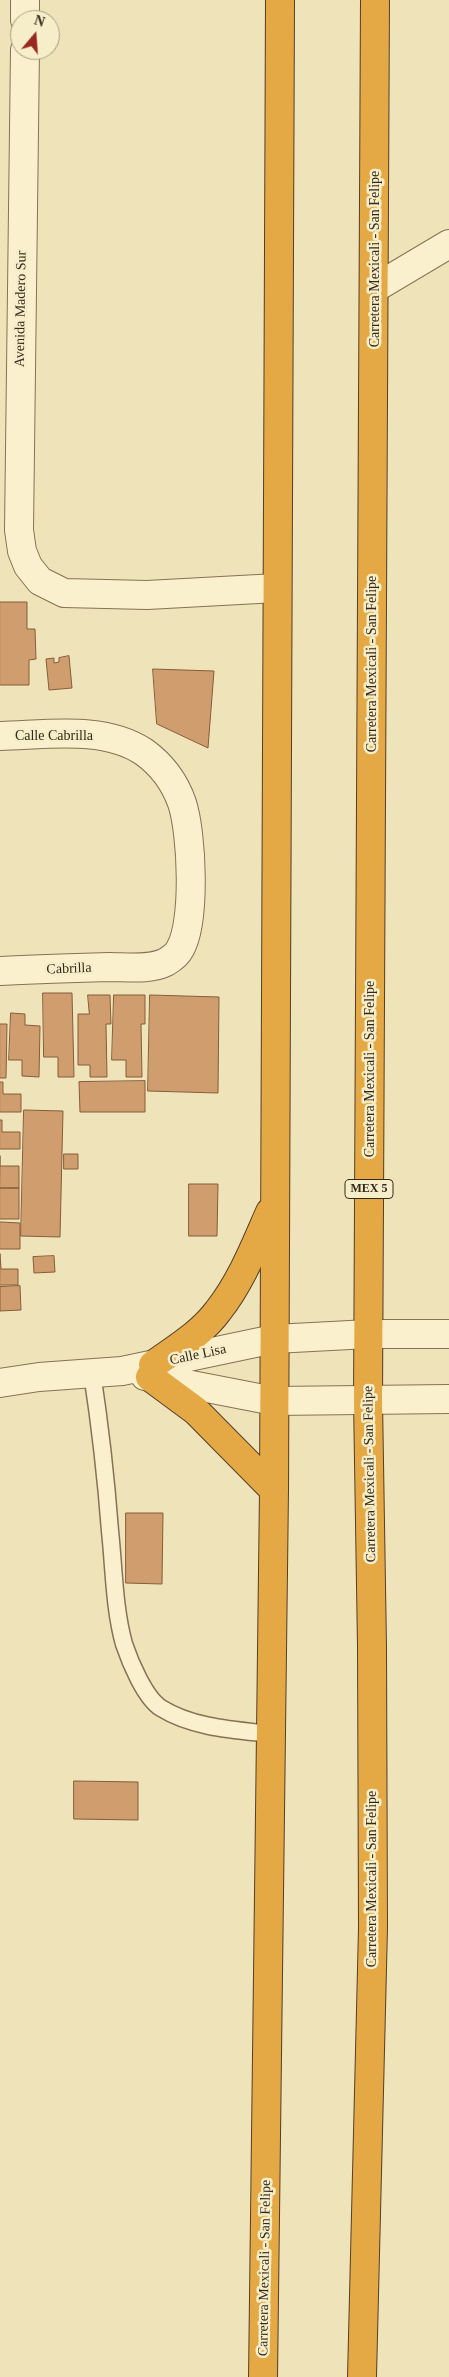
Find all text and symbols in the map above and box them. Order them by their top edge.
north arrow [10,10,60,60]
text: N [32,13,47,30]
street label: Carretera Mexicali - San Felipe [367,171,383,347]
street label: Avenida Madero Sur [12,251,30,367]
street label: Carretera Mexicali - San Felipe [364,576,380,752]
street label: Calle Cabrilla [15,728,93,744]
street label: Cabrilla [46,960,92,978]
street label: Carretera Mexicali - San Felipe [362,981,378,1157]
road number: MEX 5 [345,1180,393,1198]
street label: Calle Lisa [168,1341,228,1369]
street label: Carretera Mexicali - San Felipe [360,1386,380,1562]
street label: Carretera Mexicali - San Felipe [364,1791,380,1967]
street label: Carretera Mexicali - San Felipe [255,2180,275,2356]

